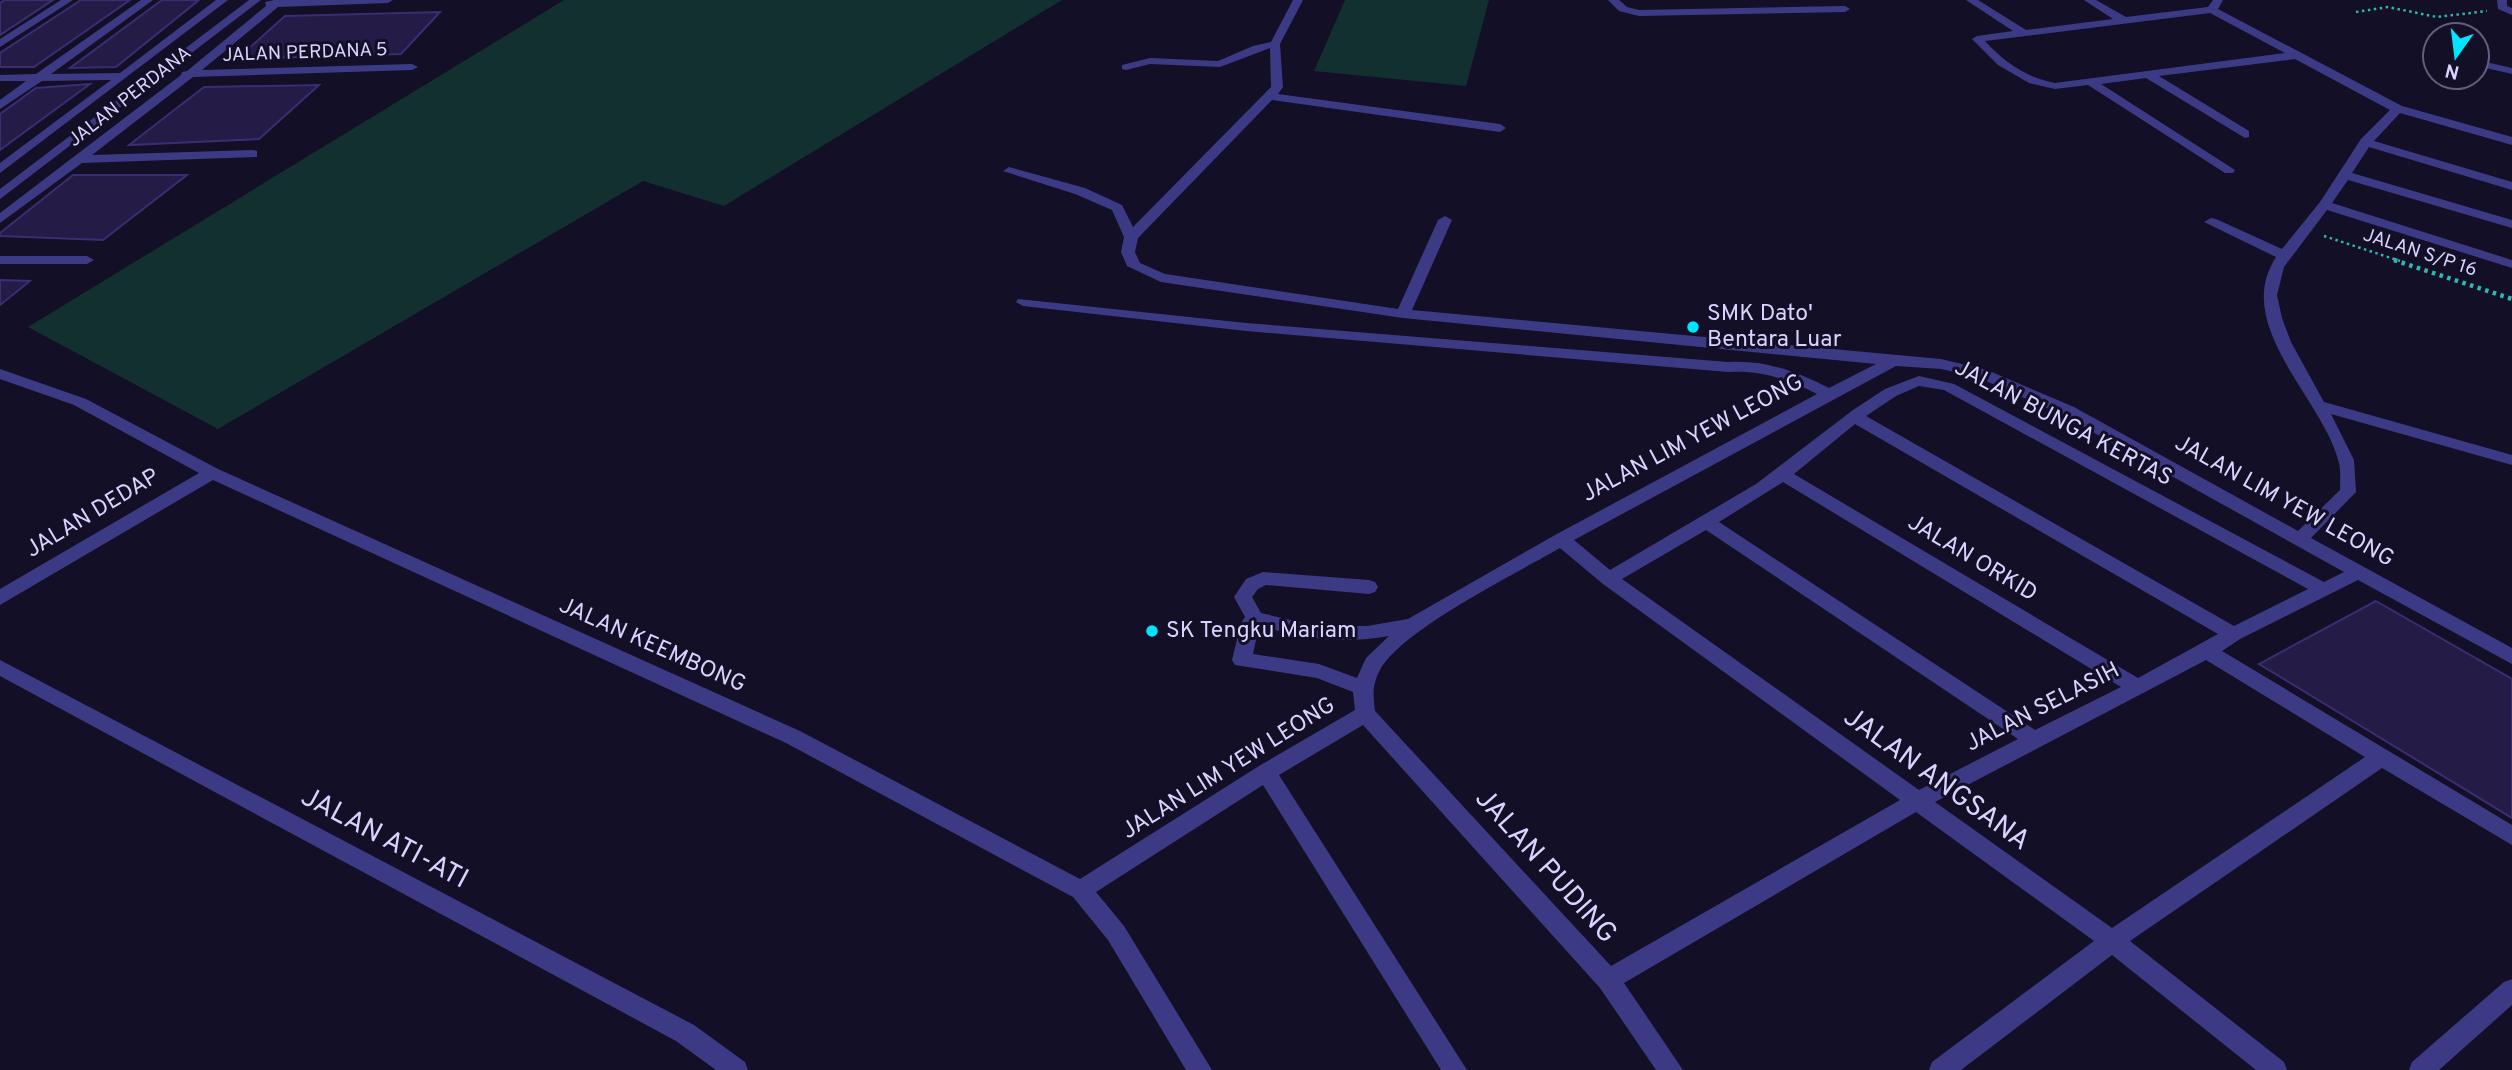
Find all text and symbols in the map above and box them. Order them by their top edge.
north arrow [2421,21,2491,91]
street label: JALAN PERDANA 5 [222,38,388,68]
street label: JALAN PERDANA [63,41,197,153]
text: N [2443,57,2462,84]
street label: JALAN S/P 16 [2360,223,2480,283]
place label: SMK Dato' Bentara Luar [1707,300,1842,355]
marker: SMK Dato' Bentara Luar [1685,319,1701,335]
street label: JALAN BUNGA KERTAS [1949,354,2177,494]
street label: JALAN LIM YEW LEONG [1577,368,1809,510]
street label: JALAN LIM YEW LEONG [2169,430,2399,574]
street label: JALAN DEDAP [21,463,165,565]
street label: JALAN ORKID [1902,509,2042,609]
street label: JALAN KEEMBONG [554,592,750,700]
place label: SK Tengku Mariam [1166,617,1357,646]
marker: SK Tengku Mariam [1144,623,1160,639]
street label: JALAN SELASIH [1961,657,2125,759]
street label: JALAN LIM YEW LEONG [1117,691,1341,847]
street label: JALAN ANGSANA [1835,700,2037,860]
street label: JALAN ATI-ATI [294,780,474,898]
street label: JALAN PUDING [1466,782,1624,952]

